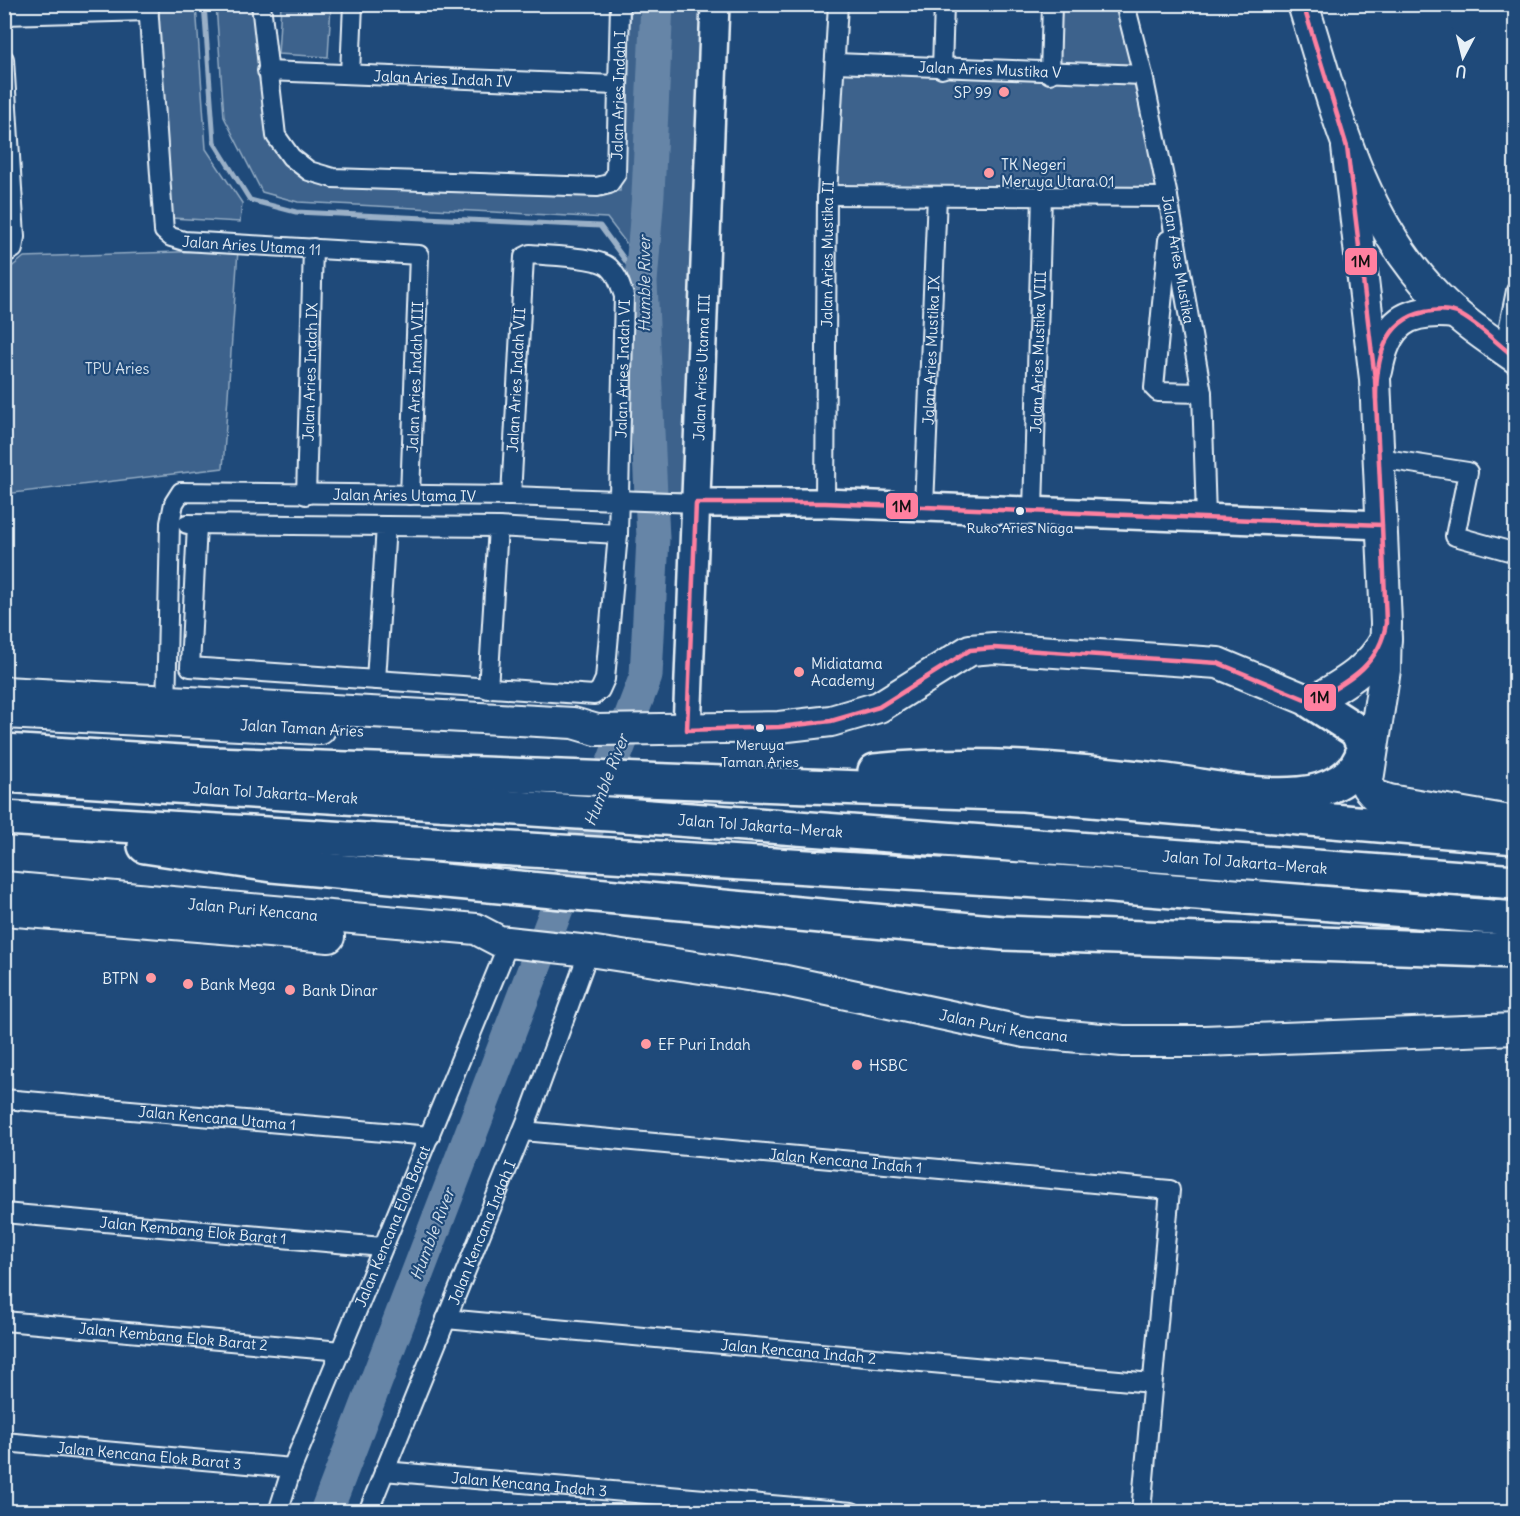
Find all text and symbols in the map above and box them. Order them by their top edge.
north arrow [1433,27,1493,87]
street label: Jalan Aries Indah I [607,30,629,160]
street label: Jalan Aries Mustika V [918,57,1062,81]
text: U [1455,61,1468,82]
street label: Jalan Aries Indah IV [373,66,513,90]
place label: SP 99 [954,83,992,102]
marker: SP 99 [997,85,1011,99]
place label: TK Negeri Meruya Utara 01 [1001,155,1114,191]
marker: TK Negeri Meruya Utara 01 [982,166,996,180]
street label: Jalan Aries Mustika II [817,180,837,328]
street label: Jalan Aries Mustika [1158,193,1199,326]
street label: Jalan Aries Utama 11 [181,231,322,259]
water label: Humble River [634,233,654,332]
line badge: 1M [1344,247,1378,276]
text: 1M [1351,251,1371,271]
street label: Jalan Aries Mustika VIII [1026,270,1049,434]
street label: Jalan Aries Mustika IX [918,274,943,425]
street label: Jalan Aries Utama III [689,294,713,441]
street label: Jalan Aries Indah VI [611,299,633,438]
street label: Jalan Aries Indah VIII [403,301,427,453]
street label: Jalan Aries Indah IX [298,302,321,442]
street label: Jalan Aries Indah VII [503,307,529,453]
park label: TPU Aries [85,359,150,378]
street label: Jalan Aries Utama IV [333,484,476,505]
line badge: 1M [885,492,919,520]
text: 1M [892,496,912,516]
marker: Ruko Aries Niaga [1014,505,1026,517]
place label: Ruko Aries Niaga [967,519,1073,537]
place label: Midiatama Academy [811,654,883,690]
marker: Midiatama Academy [792,665,806,679]
line badge: 1M [1303,683,1337,712]
text: 1M [1310,687,1330,707]
street label: Jalan Taman Aries [240,715,364,741]
marker: Meruya Taman Aries [754,722,766,734]
water label: Humble River [579,729,633,829]
place label: Meruya Taman Aries [721,736,799,771]
street label: Jalan Tol Jakarta–Merak [192,778,359,807]
street label: Jalan Tol Jakarta–Merak [677,810,844,841]
street label: Jalan Tol Jakarta–Merak [1162,846,1328,877]
street label: Jalan Puri Kencana [187,894,319,924]
place label: BTPN [102,969,139,988]
marker: BTPN [144,971,158,985]
place label: Bank Mega [200,975,276,994]
marker: Bank Mega [181,977,195,991]
place label: Bank Dinar [302,981,378,1000]
marker: Bank Dinar [283,983,297,997]
street label: Jalan Puri Kencana [938,1005,1069,1045]
place label: EF Puri Indah [658,1035,751,1054]
marker: EF Puri Indah [639,1037,653,1051]
place label: HSBC [869,1056,908,1075]
marker: HSBC [850,1058,864,1072]
street label: Jalan Kencana Utama 1 [138,1101,297,1134]
street label: Jalan Kencana Elok Barat [350,1142,434,1310]
street label: Jalan Kencana Indah 1 [768,1144,923,1177]
street label: Jalan Kencana Indah I [444,1157,519,1307]
water label: Humble River [405,1183,459,1283]
street label: Jalan Kembang Elok Barat 1 [99,1212,287,1248]
street label: Jalan Kembang Elok Barat 2 [78,1318,269,1354]
street label: Jalan Kencana Indah 2 [720,1334,877,1367]
street label: Jalan Kencana Elok Barat 3 [56,1437,242,1473]
street label: Jalan Kencana Indah 3 [451,1467,608,1500]

